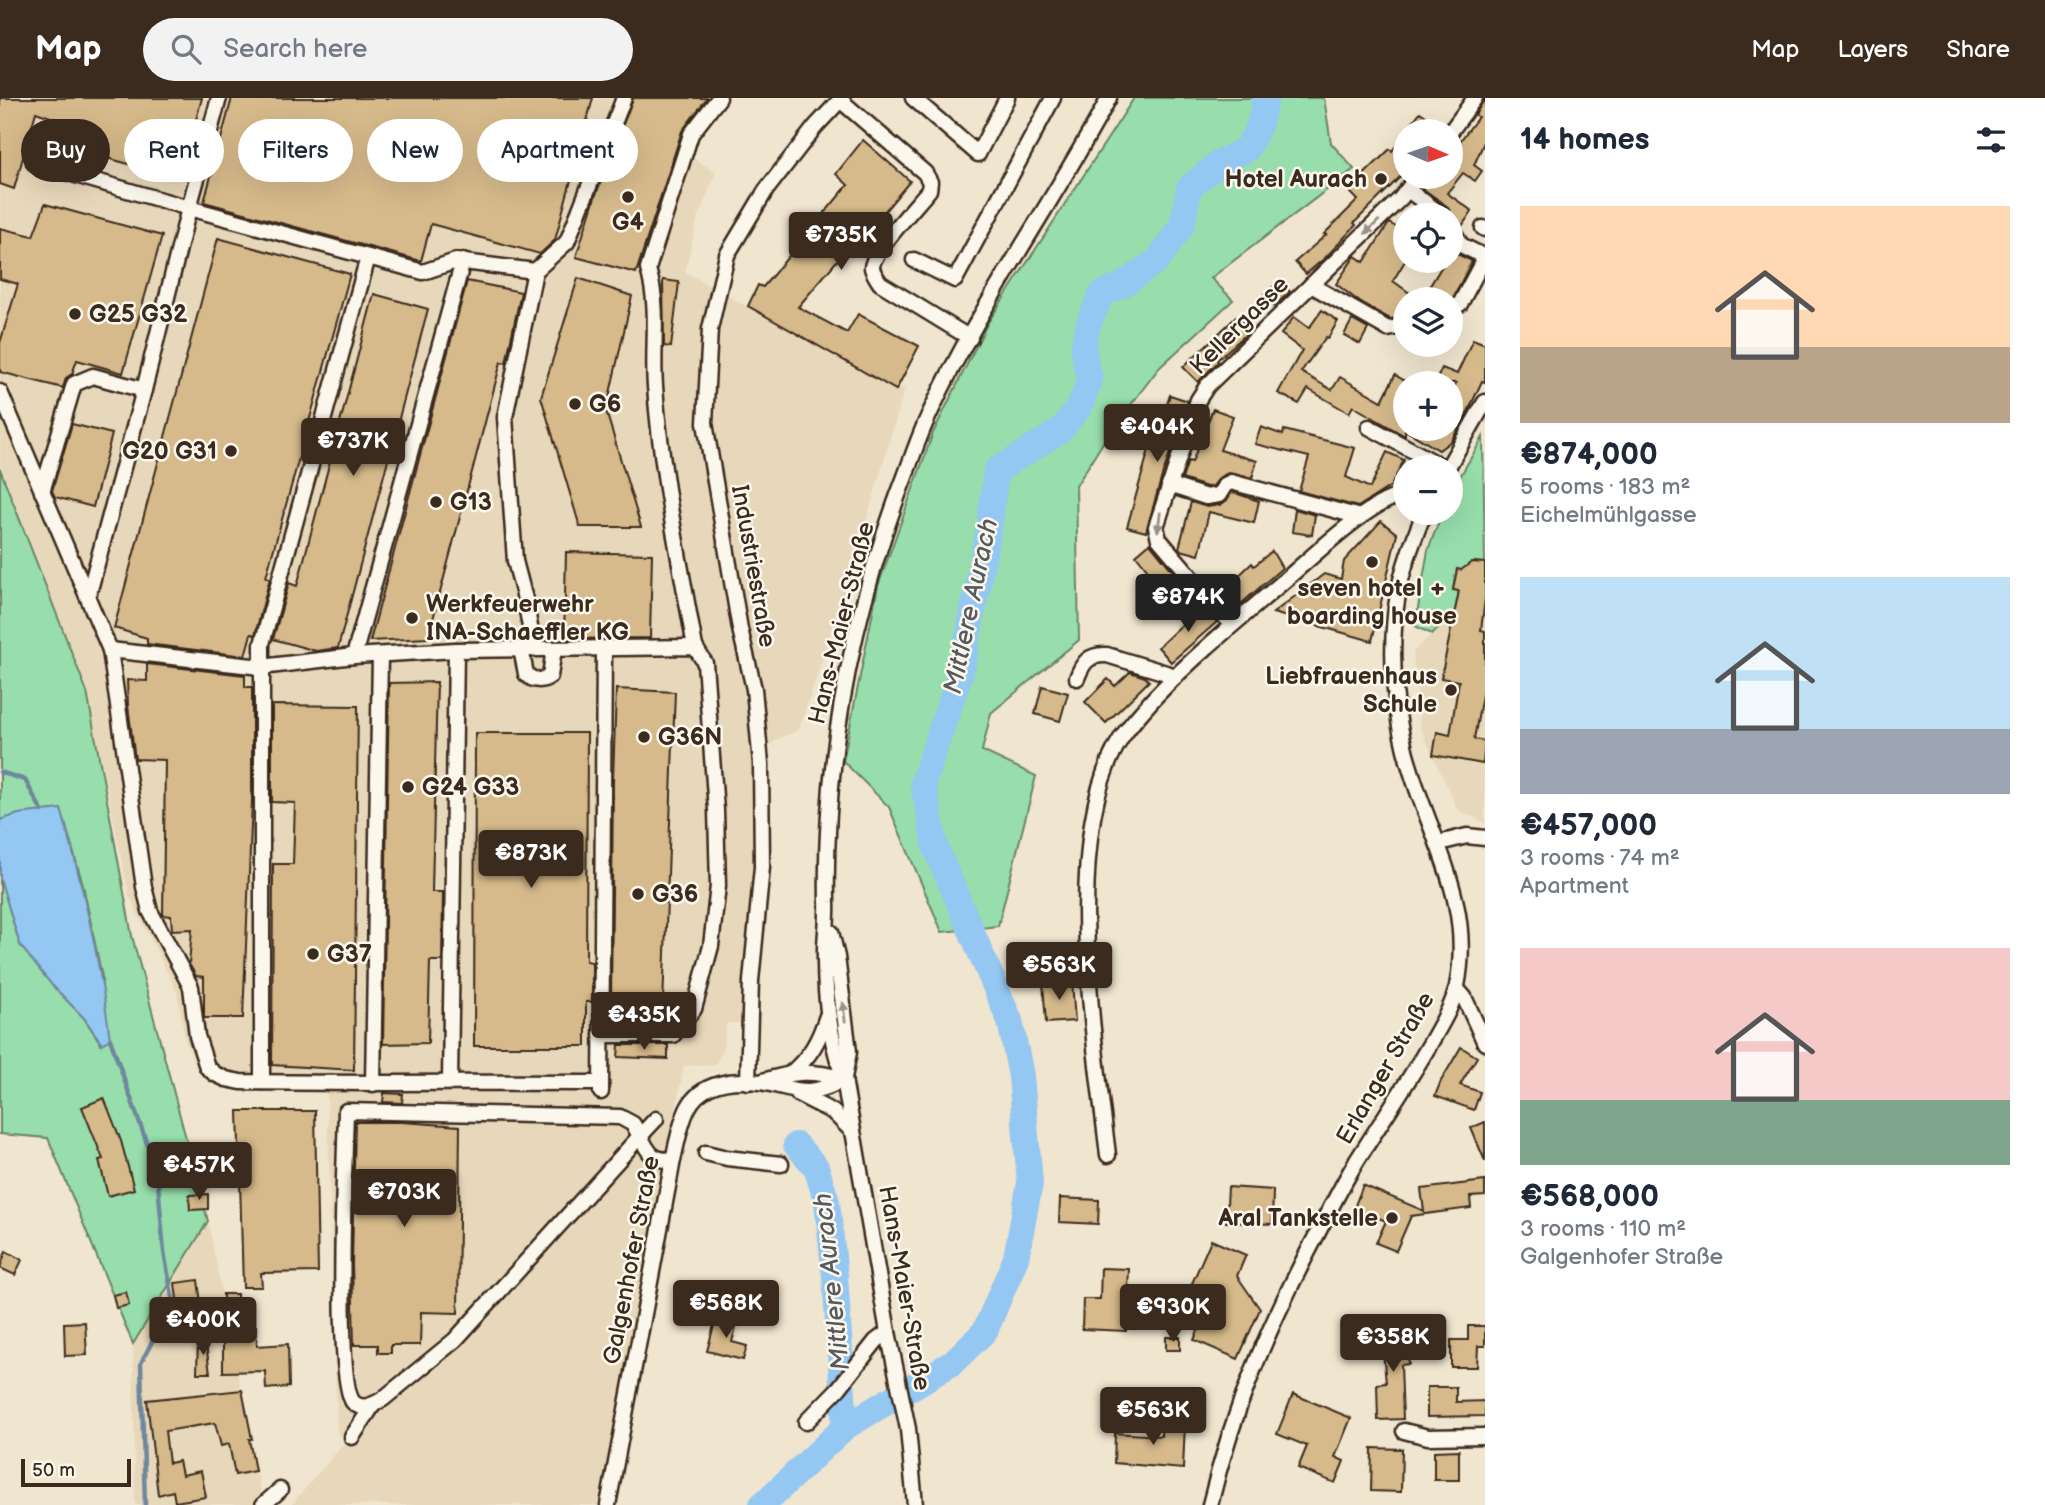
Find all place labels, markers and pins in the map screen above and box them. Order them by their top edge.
place label: Hotel Aurach [1225,165,1367,194]
marker: Hotel Aurach [1373,171,1389,187]
marker: G4 [620,189,636,205]
place label: G4 [612,208,644,237]
pin: €735K [792,212,890,272]
place label: G25 G32 [89,300,188,329]
marker: G25 G32 [67,306,83,322]
place label: G6 [589,390,621,419]
marker: G6 [567,396,583,412]
pin: €404K [1108,404,1206,464]
pin: €737K [304,418,402,478]
place label: G20 G31 [122,437,217,466]
marker: G20 G31 [223,443,239,459]
place label: G13 [450,488,492,517]
marker: G13 [428,494,444,510]
marker: seven hotel + boarding house [1364,554,1380,570]
pin: €874K [1139,574,1237,634]
place label: seven hotel + boarding house [1287,574,1457,631]
place label: Werkfeuerwehr INA-Schaeffler KG [426,590,629,647]
marker: Werkfeuerwehr INA-Schaeffler KG [404,610,420,626]
place label: Liebfrauenhaus Schule [1265,662,1437,719]
marker: Liebfrauenhaus Schule [1443,682,1459,698]
place label: G36N [658,723,722,752]
marker: G36N [636,729,652,745]
place label: G24 G33 [422,773,519,802]
marker: G24 G33 [400,779,416,795]
pin: €873K [482,830,580,890]
place label: G36 [652,880,698,909]
marker: G36 [630,886,646,902]
place label: G37 [327,940,372,969]
pin: €563K [1010,942,1108,1002]
marker: G37 [305,946,321,962]
pin: €435K [595,992,693,1052]
pin: €457K [150,1142,248,1202]
pin: €703K [355,1170,453,1229]
place label: Aral Tankstelle [1218,1204,1378,1233]
marker: Aral Tankstelle [1384,1210,1400,1226]
pin: €568K [677,1280,775,1340]
pin: €930K [1124,1284,1222,1344]
pin: €400K [154,1298,252,1357]
pin: €358K [1344,1314,1442,1374]
pin: €563K [1104,1388,1202,1447]

